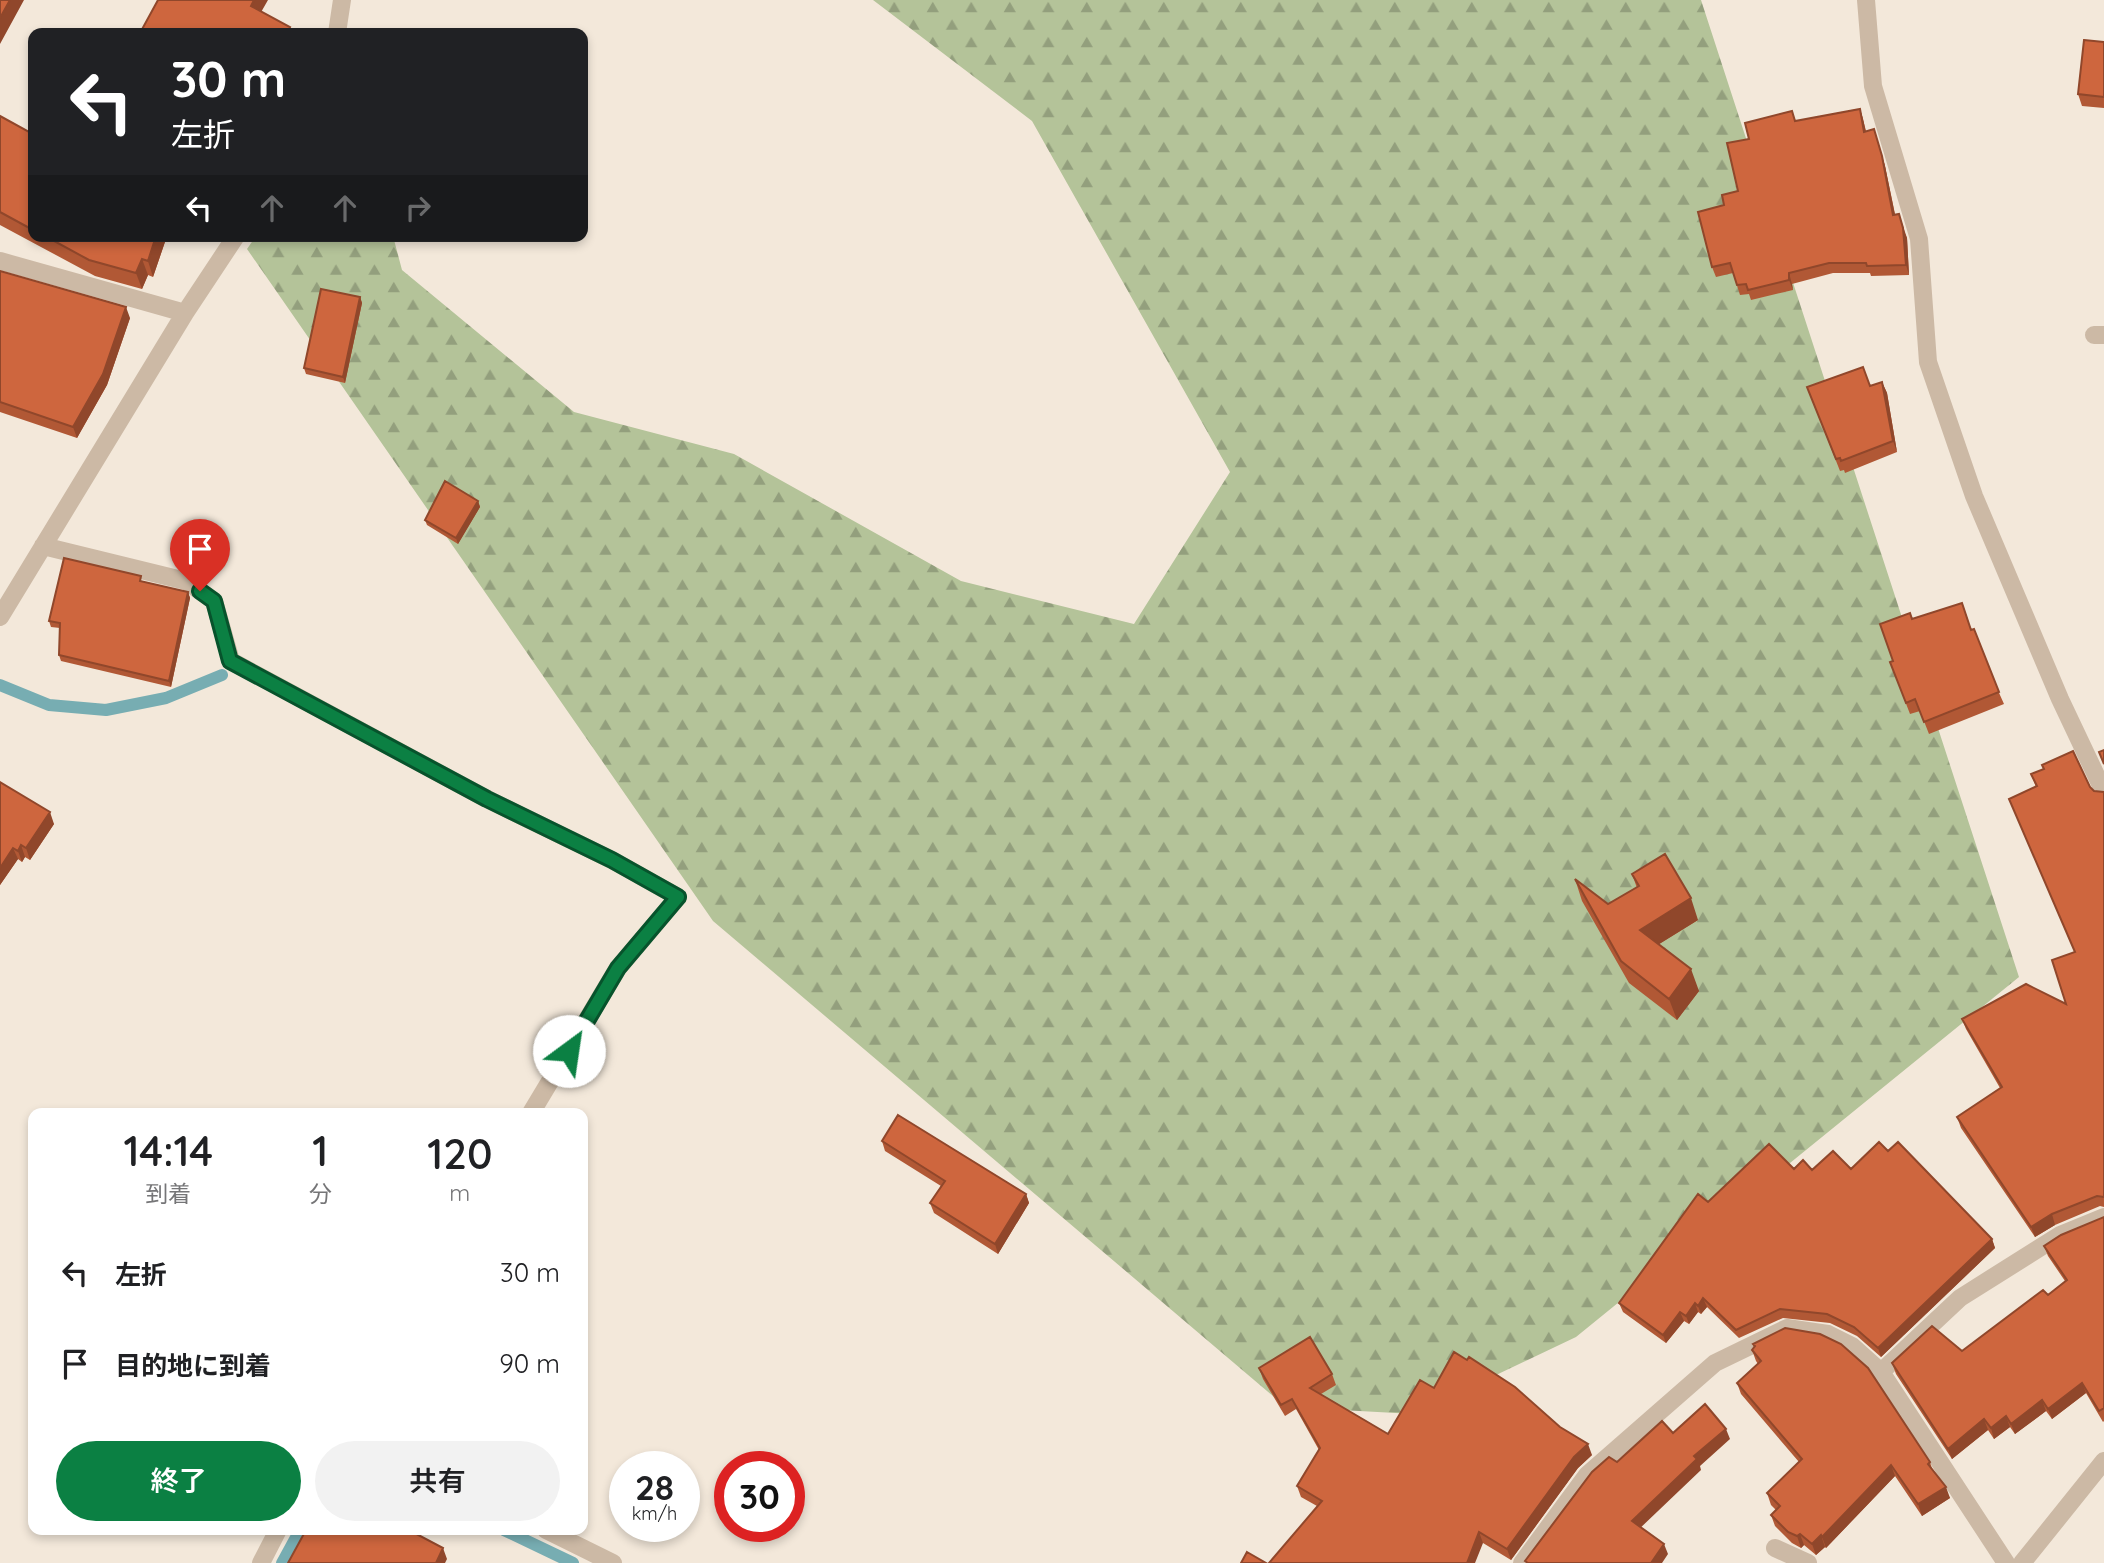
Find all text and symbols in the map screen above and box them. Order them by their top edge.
text: 30 m [171,48,286,109]
icon: left [56,56,147,147]
text: 左折 [171,114,235,154]
icon: left [180,189,218,227]
icon: ahead [253,189,291,227]
icon: ahead [326,189,364,227]
icon: right [399,189,437,227]
pin [170,519,230,591]
icon: arrive [181,530,219,568]
position arrow [532,1014,606,1088]
text: 14:14 [123,1124,213,1177]
text: 1 [312,1124,328,1177]
text: 120 [427,1127,492,1180]
text: m [449,1178,470,1207]
text: 到着 [145,1179,191,1208]
text: 分 [309,1179,332,1208]
icon: left [56,1254,94,1292]
text: 30 m [500,1256,560,1289]
text: 左折 [115,1258,167,1291]
icon: arrive [56,1345,94,1383]
text: 90 m [499,1347,560,1380]
text: 目的地に到着 [115,1349,271,1382]
button: 終了 [56,1441,301,1521]
button: 共有 [315,1441,560,1521]
speed limit sign: 30 [714,1451,805,1542]
text: 28 [635,1465,674,1509]
text: km/h [632,1502,677,1525]

